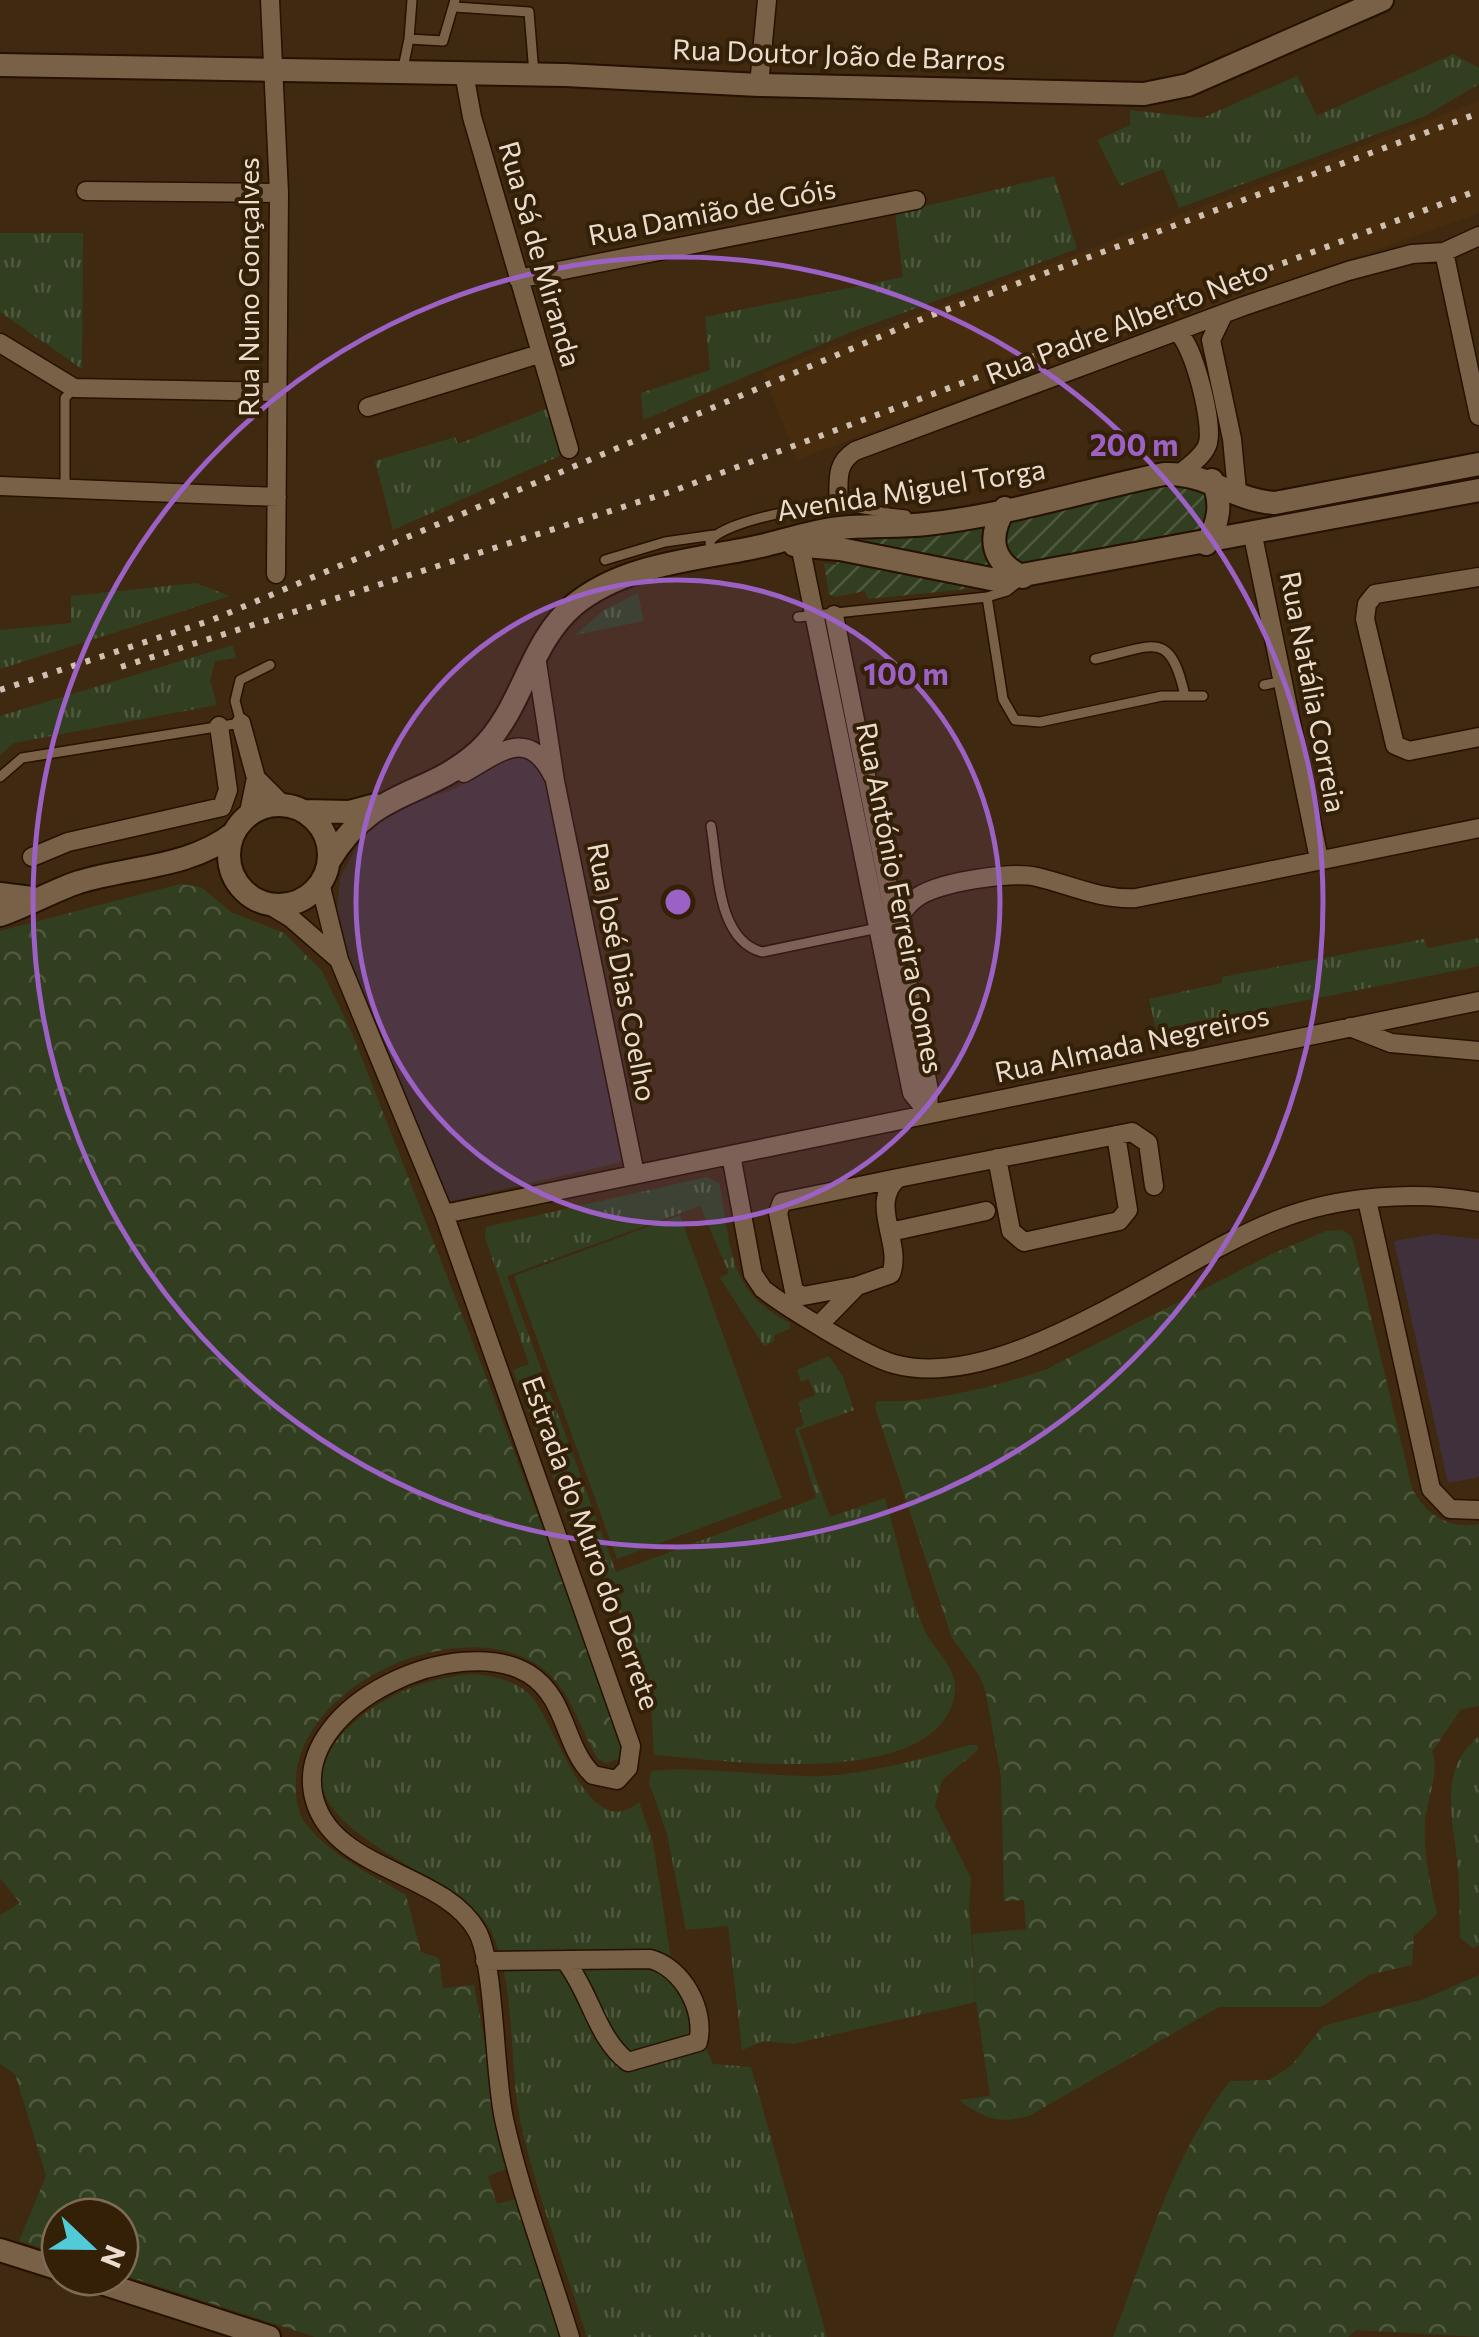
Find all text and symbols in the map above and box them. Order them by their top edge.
street label: Rua Doutor João de Barros [672,31,1006,77]
street label: Rua Sá de Miranda [492,137,589,371]
street label: Rua Nuno Gonçalves [231,157,265,417]
street label: Rua Damião de Góis [585,170,838,252]
street label: Rua Padre Alberto Neto [981,252,1273,391]
text: 200 m [1090,425,1178,462]
street label: Avenida Miguel Torga [774,451,1048,527]
street label: Rua Natália Correia [1274,568,1354,815]
text: 100 m [863,654,949,691]
street label: Rua António Ferreira Gomes [850,719,952,1076]
street label: Rua José Dias Coelho [581,840,665,1104]
centre of rings [660,884,696,920]
street label: Rua Almada Negreiros [992,997,1272,1089]
street label: Estrada do Muro do Derrete [516,1371,668,1714]
north arrow [40,2197,140,2297]
text: N [94,2241,134,2273]

